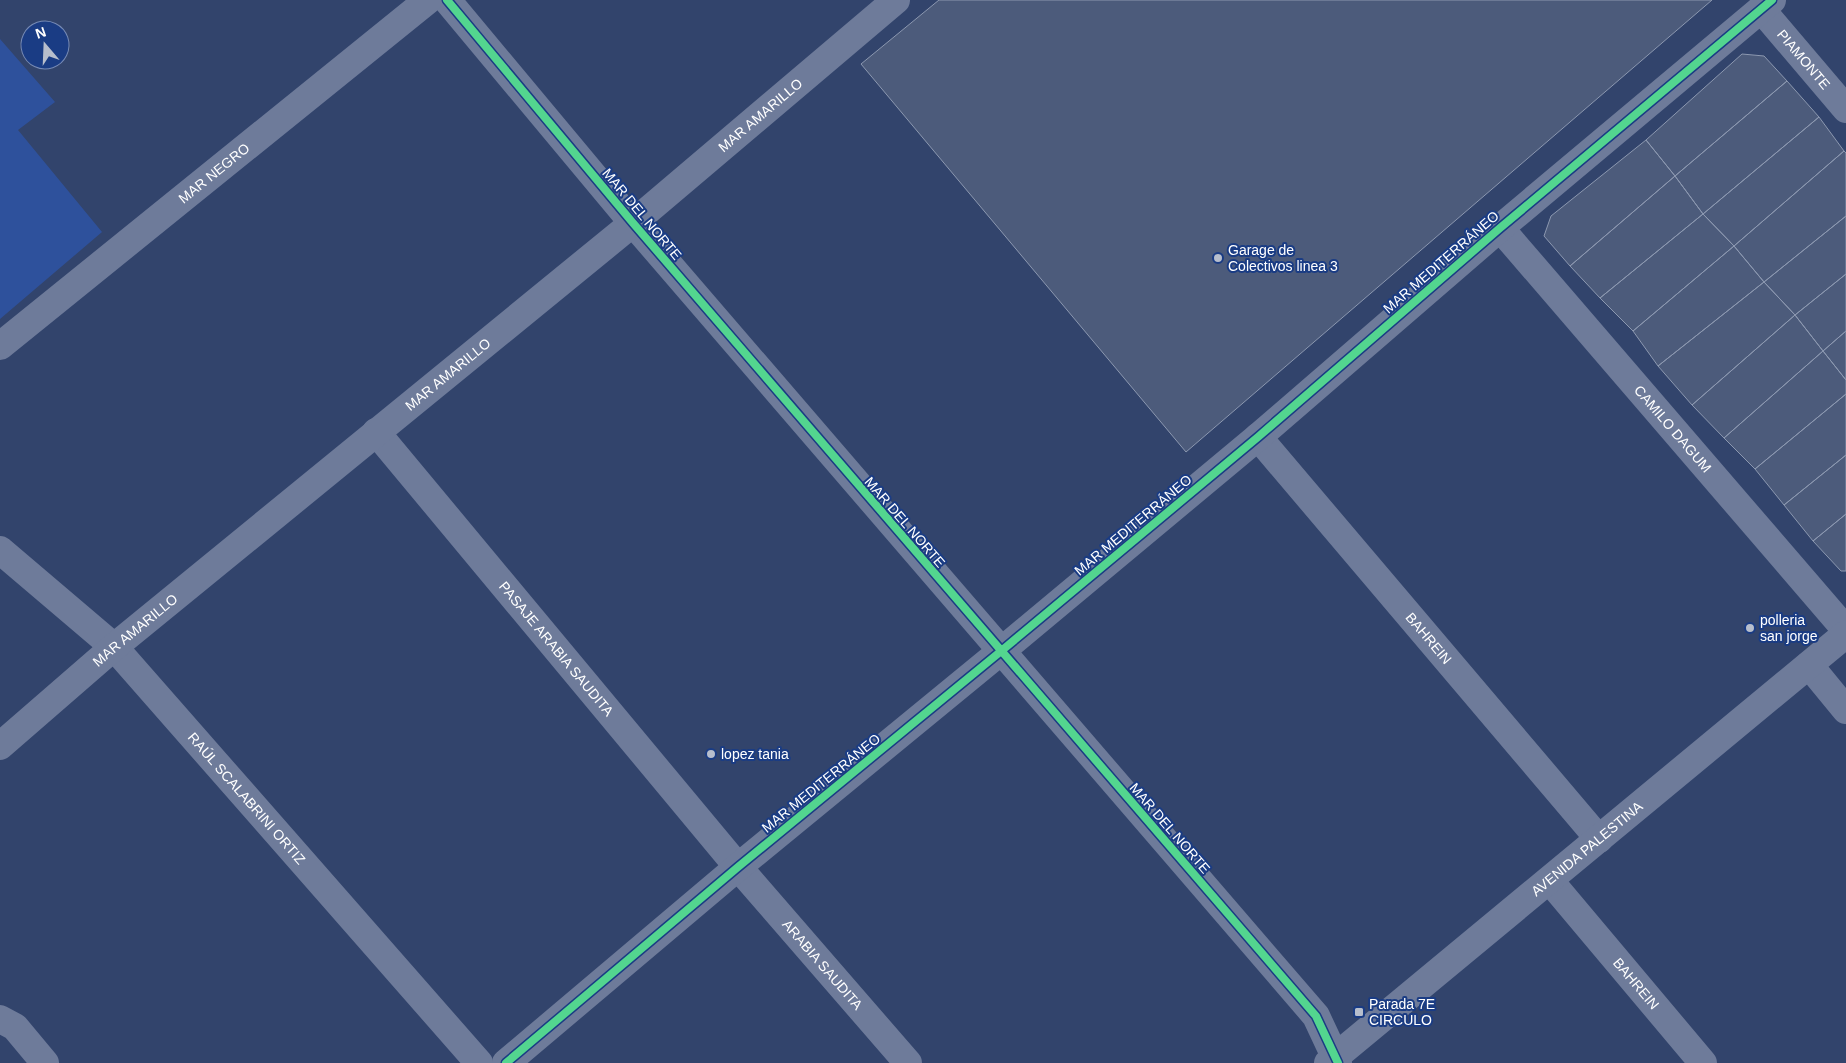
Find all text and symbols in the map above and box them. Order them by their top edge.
north arrow [20,20,70,70]
text: N [33,23,48,42]
street label: PIAMONTE [1774,26,1834,92]
street label: MAR AMARILLO [715,75,806,155]
street label: MAR NEGRO [175,140,253,206]
street label: MAR DEL NORTE [599,165,685,263]
street label: MAR MEDITERRÁNEO [1380,207,1502,317]
place label: Garage de Colectivos linea 3 [1228,242,1338,274]
marker: Garage de Colectivos linea 3 [1212,252,1224,264]
street label: MAR AMARILLO [402,335,494,414]
street label: CAMILO DAGUM [1631,382,1715,476]
street label: MAR MEDITERRÁNEO [1071,471,1195,579]
street label: MAR DEL NORTE [861,474,949,570]
street label: PASAJE ARABIA SAUDITA [496,578,617,720]
street label: MAR AMARILLO [89,590,181,670]
street label: BAHREIN [1403,609,1455,667]
place label: polleria san jorge [1760,612,1818,644]
marker: polleria san jorge [1744,622,1756,634]
street label: RAÚL SCALABRINI ORTIZ [185,729,309,868]
street label: MAR MEDITERRÁNEO [759,730,884,836]
place label: lopez tania [721,746,789,762]
marker: lopez tania [705,748,717,760]
street label: MAR DEL NORTE [1126,780,1214,876]
street label: AVENIDA PALESTINA [1528,798,1646,899]
street label: ARABIA SAUDITA [779,916,866,1013]
street label: BAHREIN [1610,955,1662,1013]
place label: Parada 7E CIRCULO [1369,996,1435,1028]
marker: Parada 7E CIRCULO [1353,1006,1365,1018]

